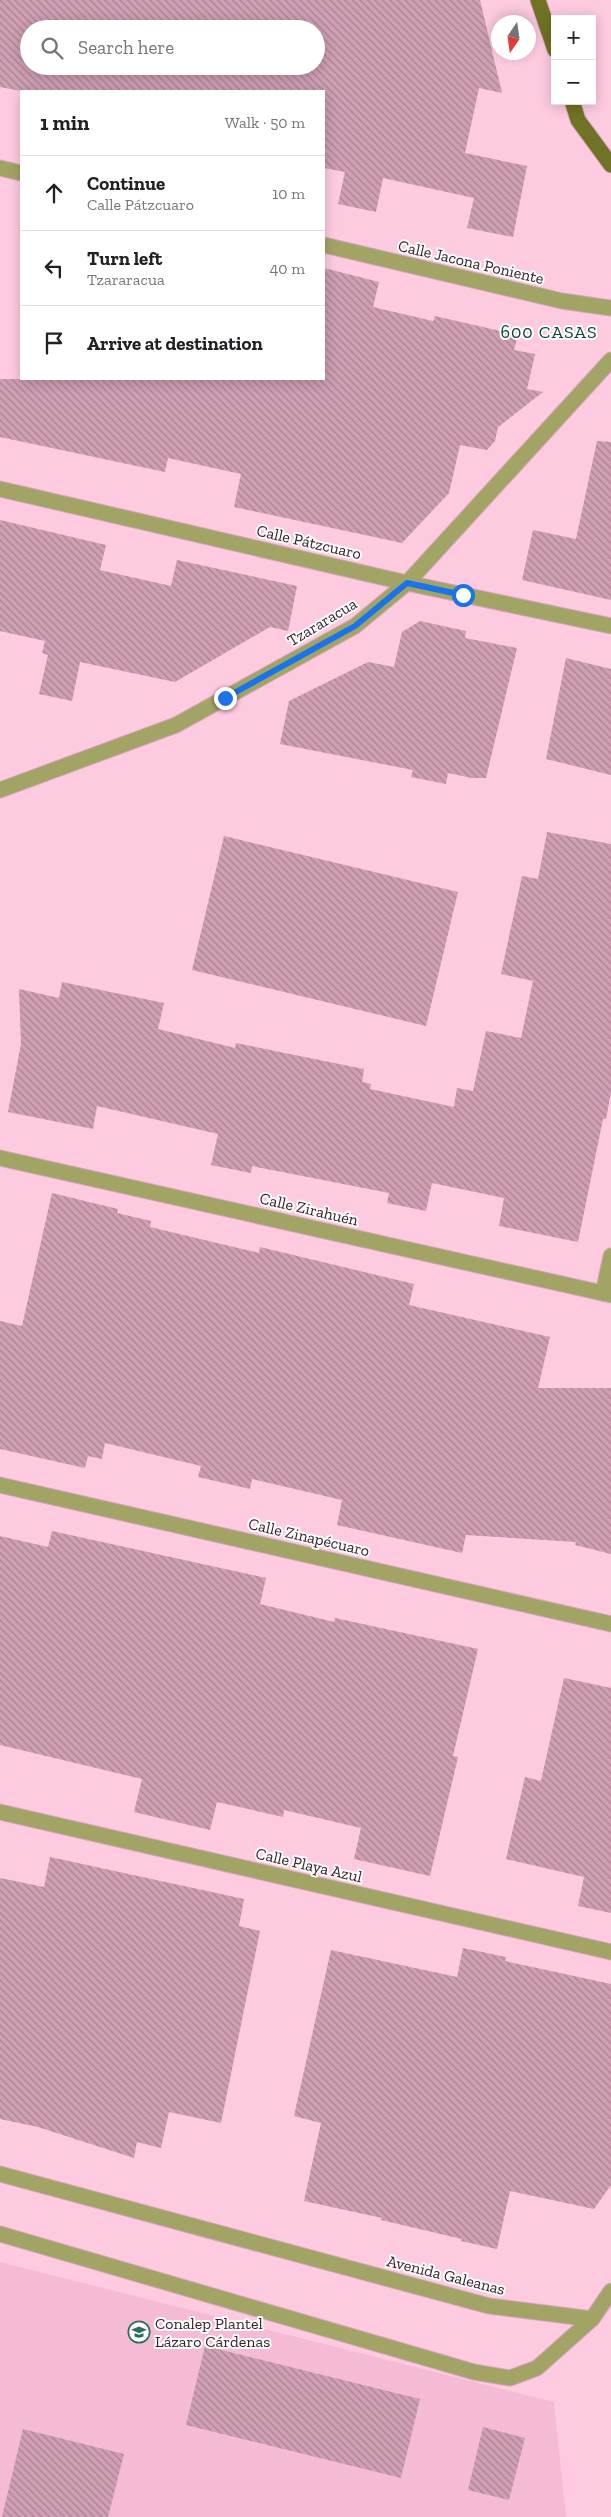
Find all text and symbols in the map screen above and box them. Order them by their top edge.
north arrow [491,15,536,60]
map controls [551,15,596,105]
button: + [551,15,596,60]
search box [20,20,325,75]
icon: search [38,34,66,62]
text: Search here [78,36,174,59]
button: − [551,60,596,105]
text: 1 min [40,110,90,135]
text: Walk · 50 m [225,113,305,132]
text: Continue [87,172,165,195]
icon: ahead [40,179,68,207]
text: 10 m [272,184,305,203]
text: Calle Pátzcuaro [87,195,194,214]
street label: Calle Jacona Poniente [396,236,546,288]
text: Turn left [87,247,162,270]
icon: left [40,254,68,282]
text: 40 m [270,259,305,278]
text: Tzararacua [87,270,165,289]
district label: 600 CASAS [500,321,598,343]
icon: arrive [40,329,68,357]
text: Arrive at destination [87,332,263,355]
street label: Calle Pátzcuaro [255,521,363,563]
route start [452,584,475,607]
street label: Tzararacua [284,594,360,650]
route end [214,687,237,710]
street label: Calle Zirahuén [258,1188,361,1230]
street label: Calle Zinapécuaro [247,1514,371,1560]
street label: Calle Playa Azul [254,1844,364,1886]
street label: Avenida Galeanas [385,2251,507,2299]
place label: Conalep Plantel Lázaro Cárdenas [155,2314,270,2351]
school or university icon: Conalep Plantel Lázaro Cárdenas [127,2320,151,2344]

